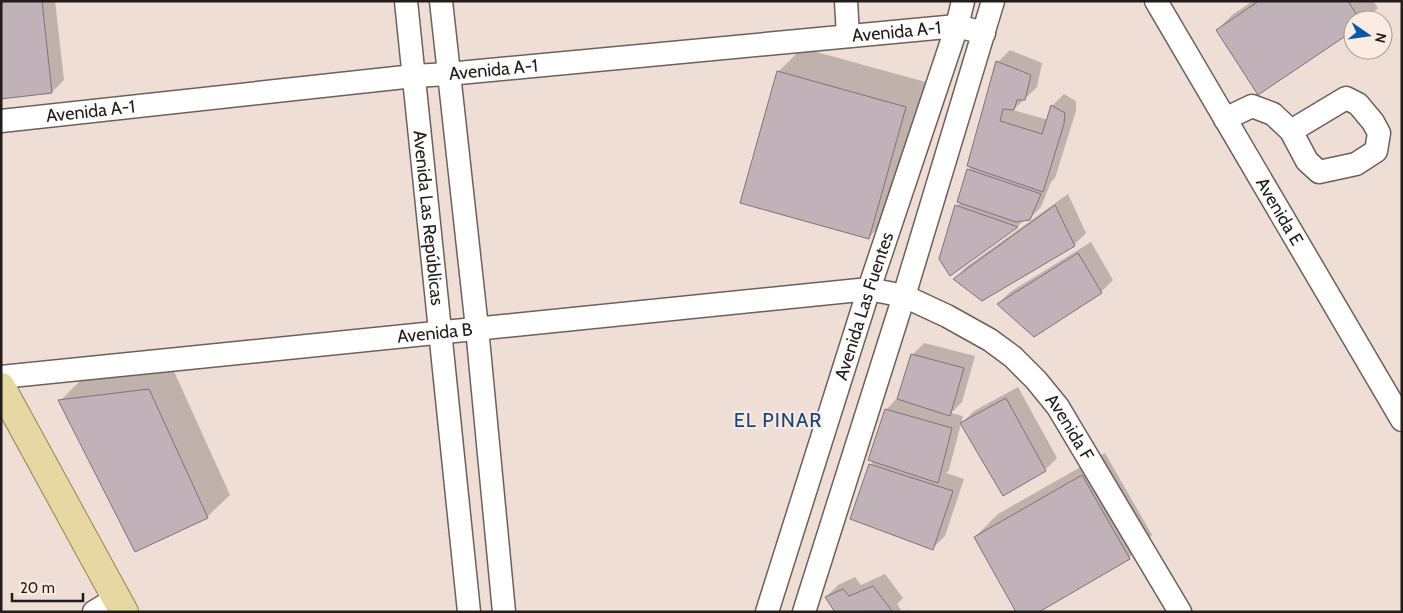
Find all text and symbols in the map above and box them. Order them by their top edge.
north arrow [1343,10,1393,60]
street label: Avenida A-1 [851,17,942,47]
text: N [1371,31,1391,45]
street label: Avenida A-1 [448,55,539,85]
street label: Avenida A-1 [45,95,136,127]
street label: Avenida Las Repúblicas [408,129,448,306]
street label: Avenida E [1251,174,1308,249]
street label: Avenida Las Fuentes [830,229,898,383]
street label: Avenida B [396,318,474,348]
street label: Avenida F [1041,389,1099,465]
district label: EL PINAR [734,408,822,432]
scale bar [12,570,84,602]
text: 20 m [20,579,55,597]

